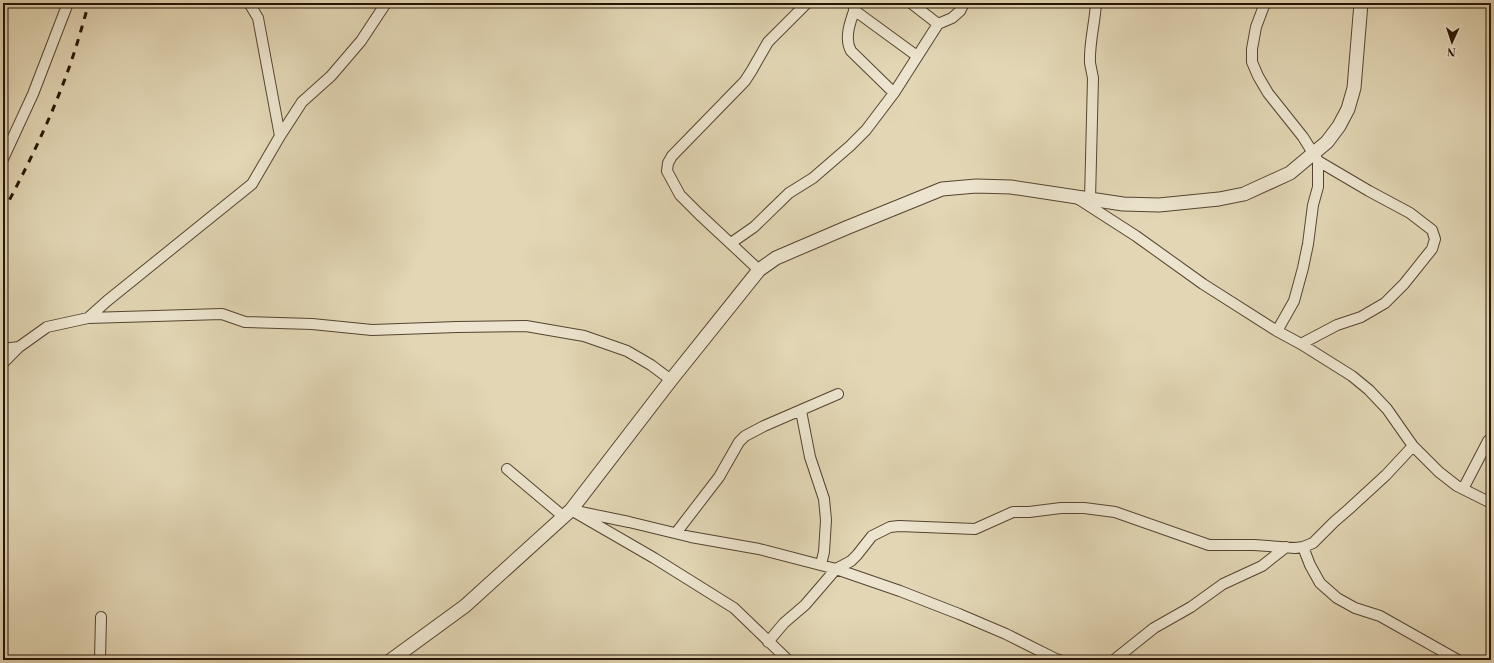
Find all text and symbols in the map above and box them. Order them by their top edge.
north arrow [1432,22,1472,62]
text: N [1447,44,1456,58]

